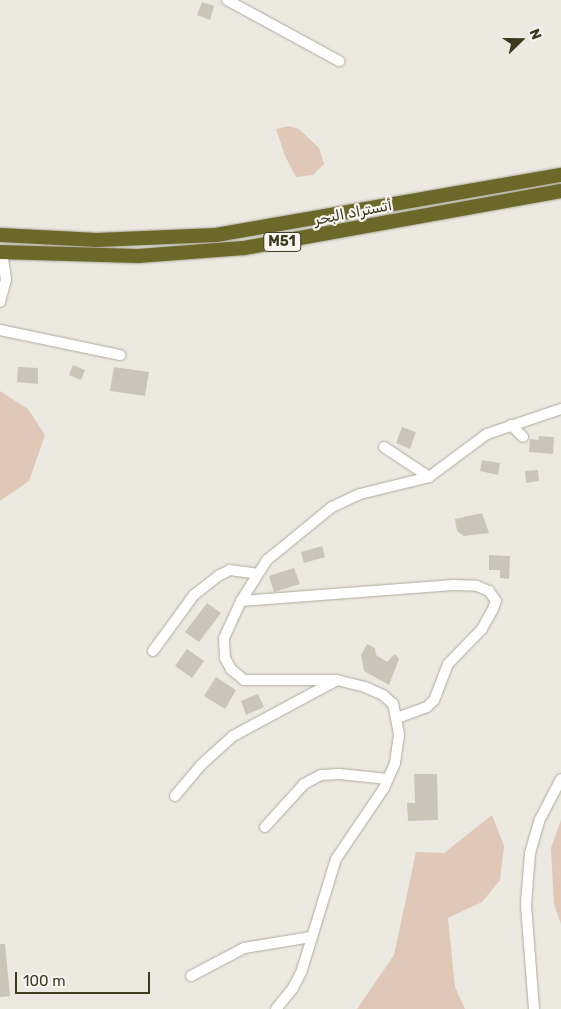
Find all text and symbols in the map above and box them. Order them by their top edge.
north arrow [496,15,546,65]
text: N [526,26,545,42]
street label: أتستراد البحر [312,197,394,229]
road number: M51 [263,230,301,253]
scale bar [18,962,152,994]
text: 100 m [23,972,65,990]

